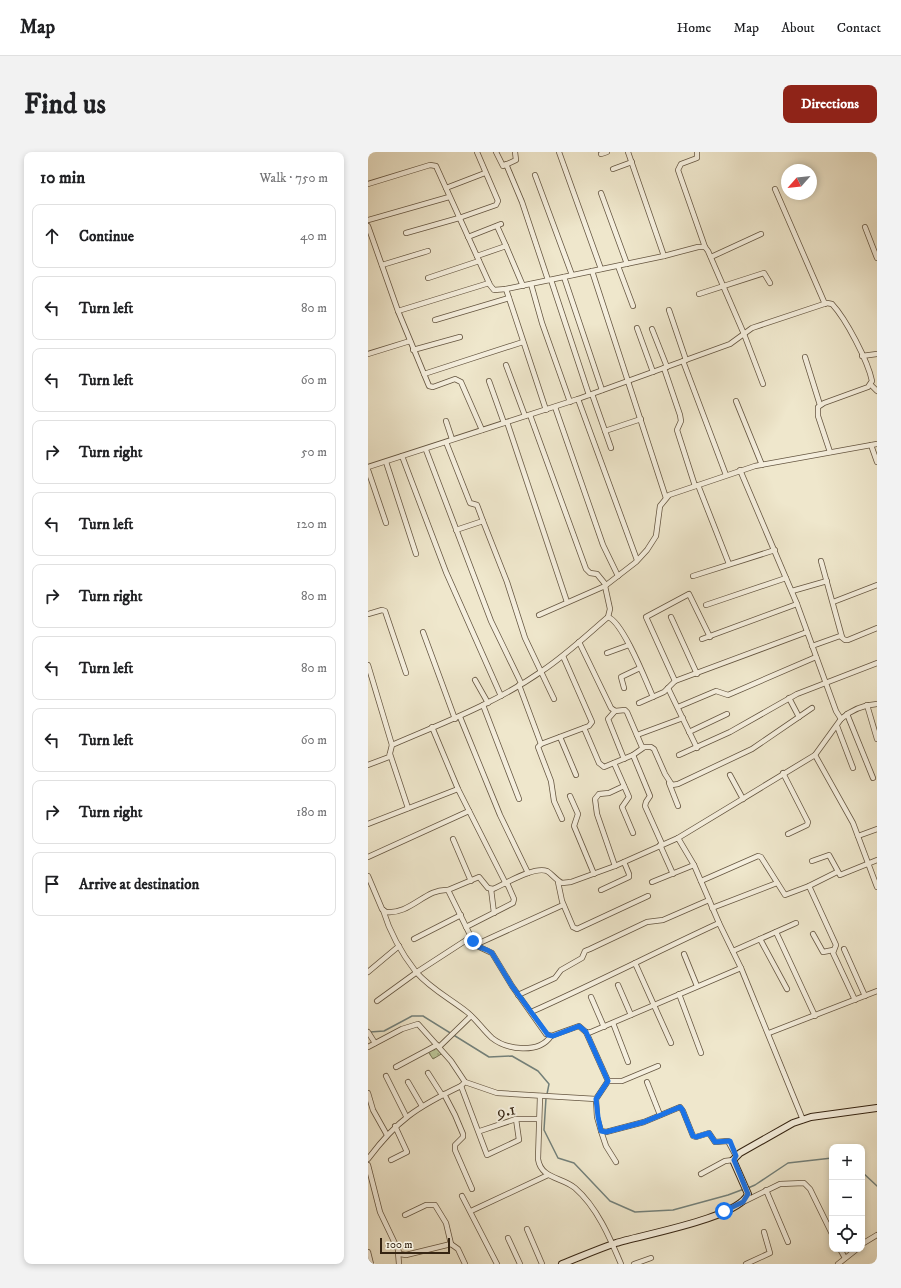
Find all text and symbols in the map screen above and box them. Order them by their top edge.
text: Map [20,16,55,39]
text: Home [677,19,711,37]
text: Map [733,19,759,37]
text: About [781,19,815,37]
text: Contact [837,19,881,37]
button: Directions [783,85,877,123]
text: Find us [24,87,106,122]
north arrow [781,164,817,200]
text: 10 min [40,167,85,189]
text: Walk · 750 m [259,170,328,186]
icon: ahead [41,225,63,247]
text: Continue [79,227,134,246]
text: 40 m [300,228,327,244]
icon: left [41,297,63,319]
text: Turn left [79,299,133,318]
text: 80 m [301,300,327,316]
icon: left [41,369,63,391]
text: Turn left [79,371,133,390]
text: 60 m [301,372,327,388]
icon: right [41,441,63,463]
text: Turn right [79,443,142,462]
text: 50 m [301,444,327,460]
icon: left [41,513,63,535]
text: Turn left [79,515,133,534]
text: 120 m [296,516,327,532]
icon: right [41,585,63,607]
text: Turn right [79,587,142,606]
text: 80 m [301,588,327,604]
icon: left [41,657,63,679]
text: Turn left [79,659,133,678]
text: 80 m [301,660,327,676]
icon: left [41,729,63,751]
text: Turn left [79,731,133,750]
text: 60 m [301,732,327,748]
icon: right [41,801,63,823]
text: Turn right [79,803,142,822]
text: 180 m [296,804,327,820]
icon: arrive [41,873,63,895]
text: Arrive at destination [79,875,199,894]
route end [464,932,482,950]
street label: 9.1 [494,1098,518,1124]
map controls [829,1144,865,1252]
button: + [829,1144,865,1180]
button: − [829,1180,865,1216]
route start [715,1202,733,1220]
button: locate [829,1216,865,1252]
scale bar [380,1236,450,1255]
text: 100 m [386,1238,412,1252]

